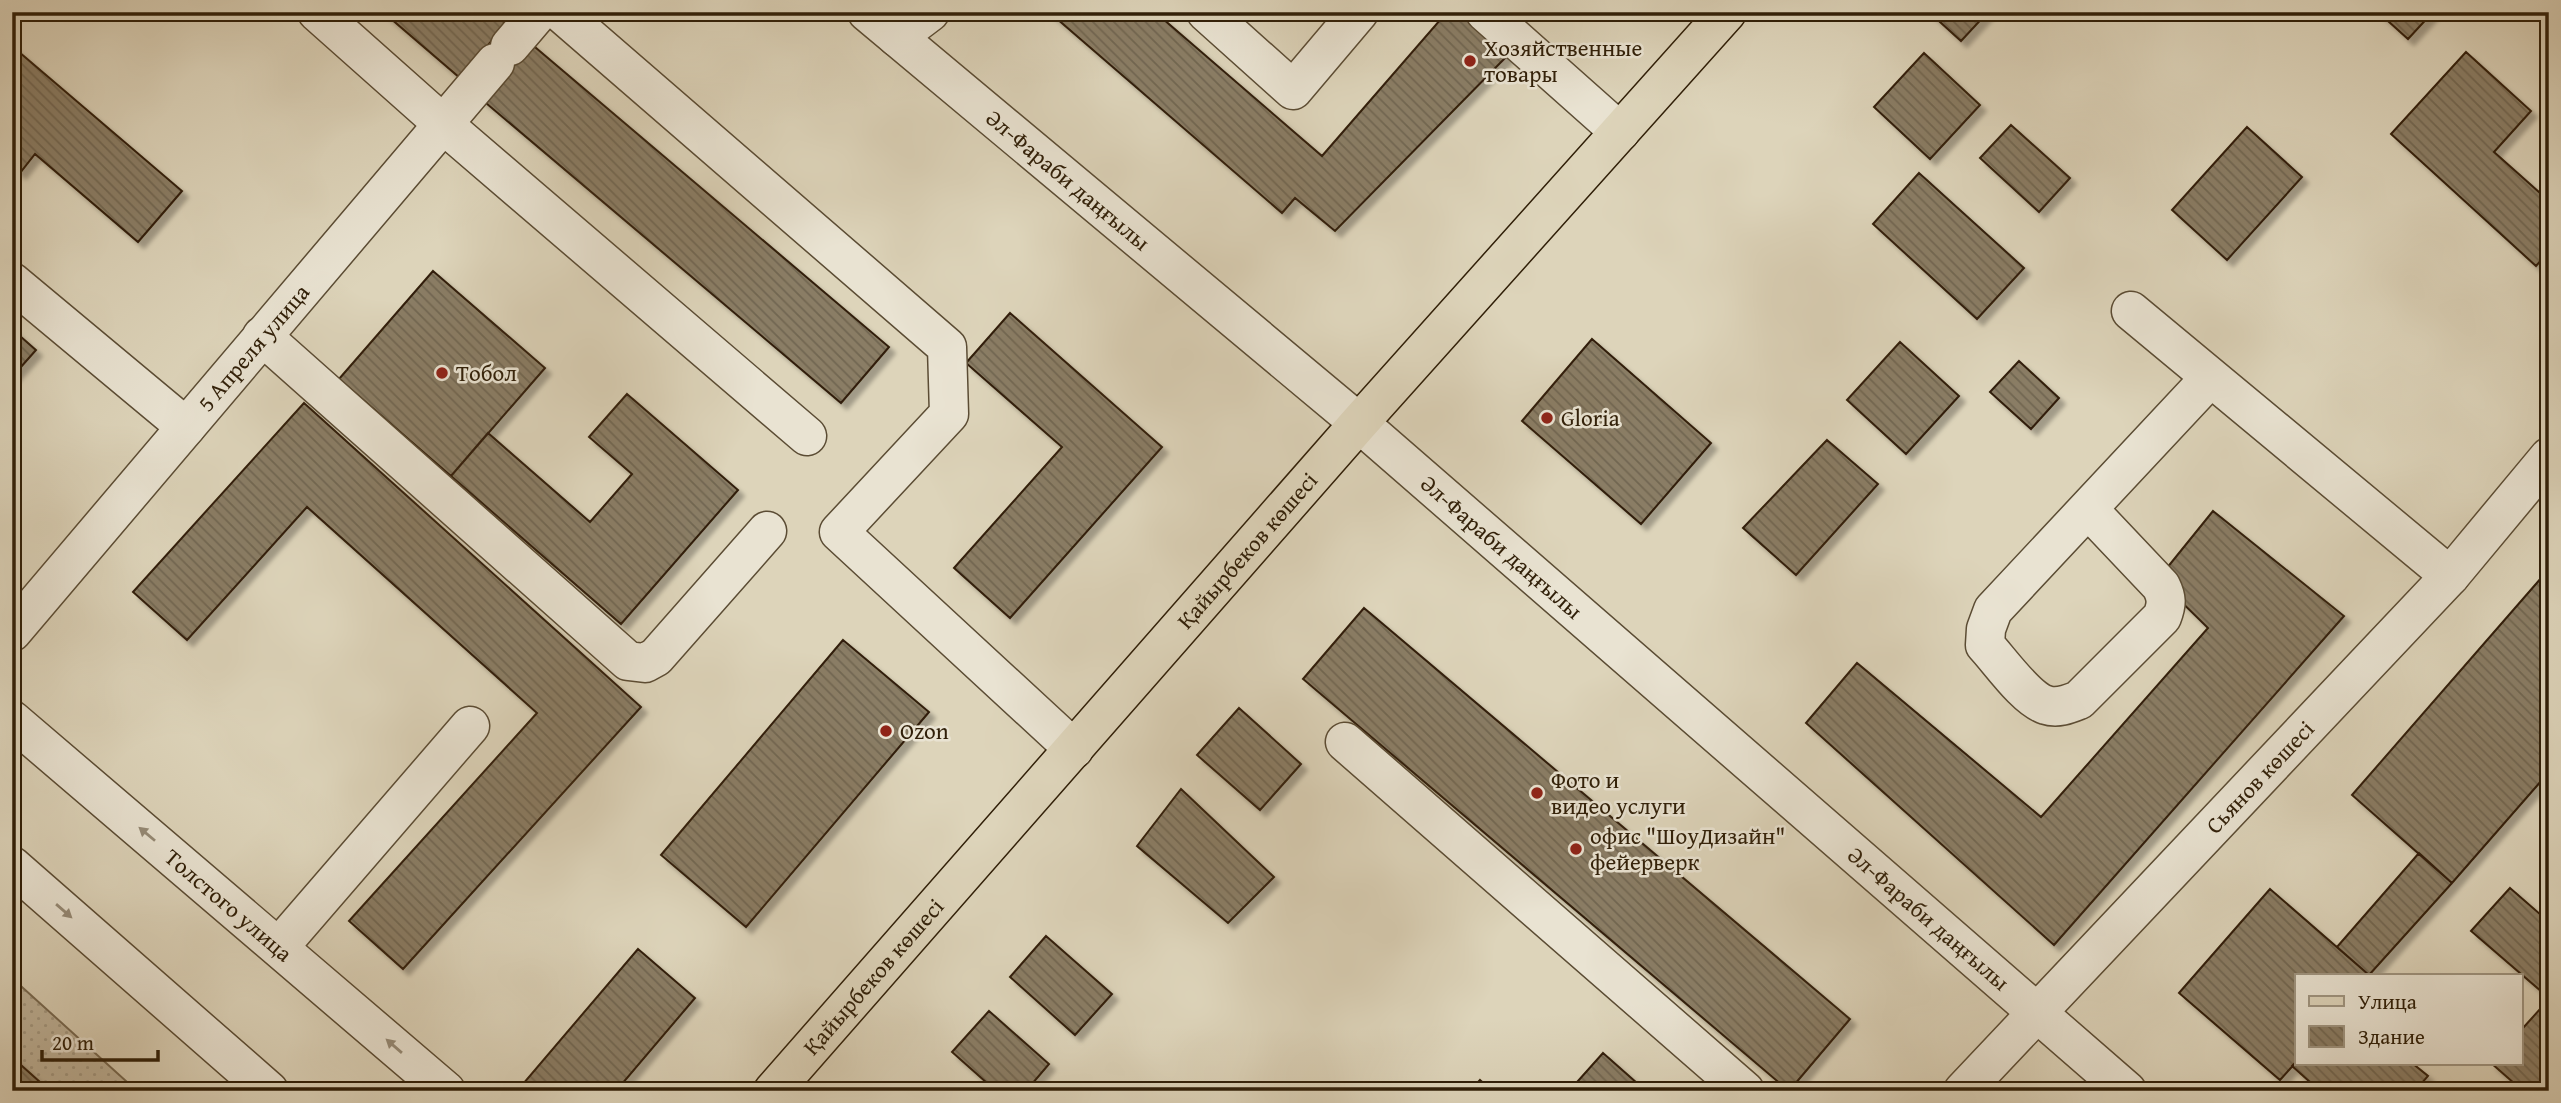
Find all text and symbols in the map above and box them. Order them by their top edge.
place label: Хозяйственные товары [1484,31,1642,90]
marker: Хозяйственные товары [1462,53,1478,69]
street label: Әл-Фараби даңғылы [979,101,1158,258]
street label: 5 Апреля улица [189,276,317,418]
place label: Тобол [456,356,517,389]
marker: Тобол [434,365,450,381]
place label: Gloria [1561,401,1620,434]
marker: Gloria [1539,410,1555,426]
street label: Қайырбеков көшесі [1169,464,1325,636]
street label: Әл-Фараби даңғылы [1414,467,1590,626]
street label: Сьянов көшесі [2198,713,2321,841]
place label: Ozon [900,714,949,747]
marker: Ozon [878,723,894,739]
place label: Фото и видео услуги [1551,763,1686,822]
marker: Фото и видео услуги [1529,785,1545,801]
place label: офис "ШоуДизайн" фейерверк [1590,819,1785,878]
one-way arrow [138,827,156,842]
street label: Әл-Фараби даңғылы [1841,838,2017,998]
street label: Толстого улица [158,841,300,969]
marker: офис "ШоуДизайн" фейерверк [1568,841,1584,857]
street label: Қайырбеков көшесі [795,891,951,1062]
one-way arrow [55,903,72,918]
legend [2295,974,2522,1064]
text: Улица [2358,986,2417,1017]
scale bar [42,1019,158,1063]
text: Здание [2358,1021,2425,1052]
text: 20 m [52,1027,94,1058]
one-way arrow [386,1039,403,1054]

